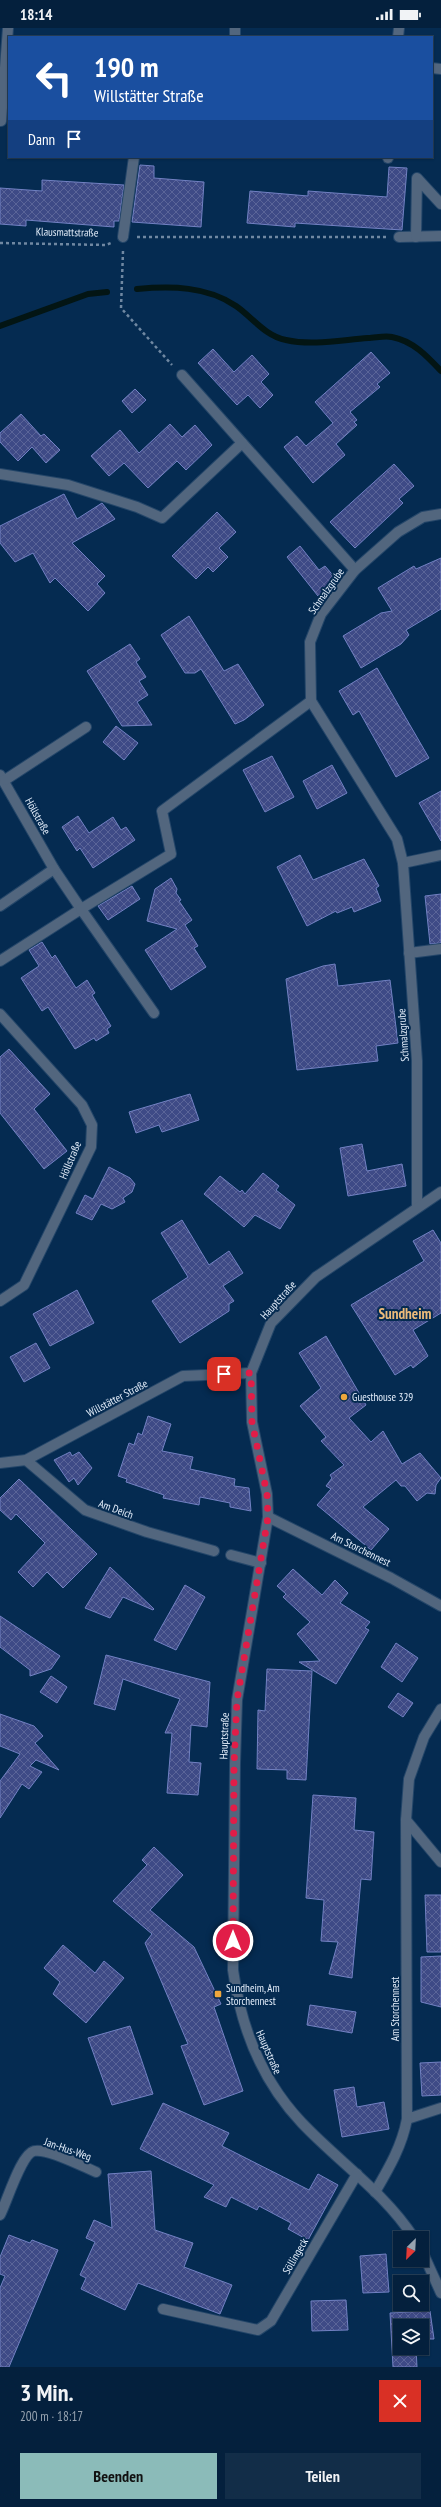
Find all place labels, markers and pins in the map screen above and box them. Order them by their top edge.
pin [207,1357,241,1391]
place label: Guesthouse 329 [352,1390,413,1404]
marker: Guesthouse 329 [339,1392,349,1402]
place label: Sundheim, Am Storchennest [226,1981,280,2008]
marker: Sundheim, Am Storchennest [213,1989,223,1999]

